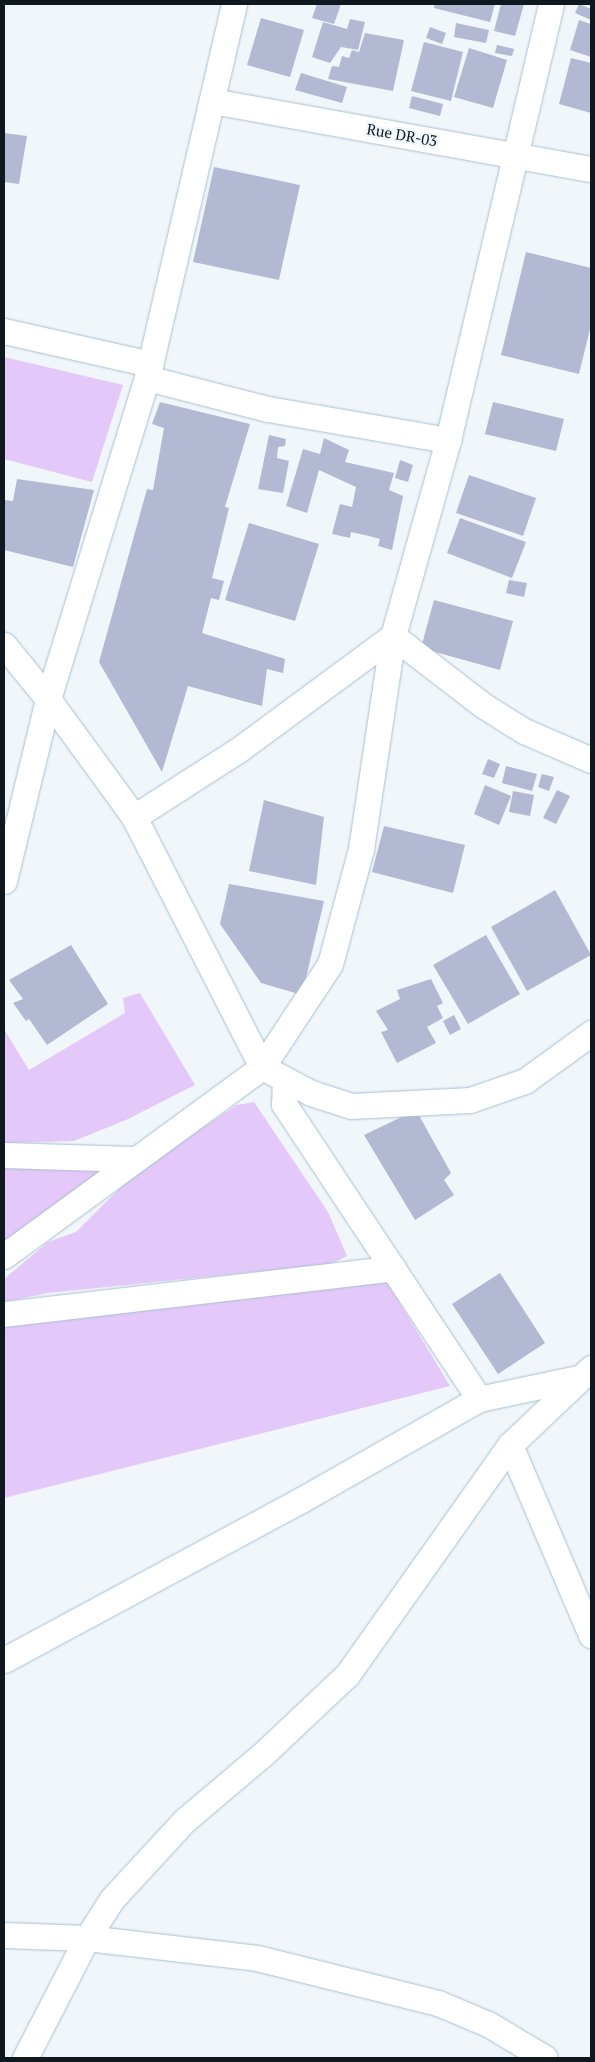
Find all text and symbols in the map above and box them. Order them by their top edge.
street label: Rue DR-03 [365,120,439,150]

